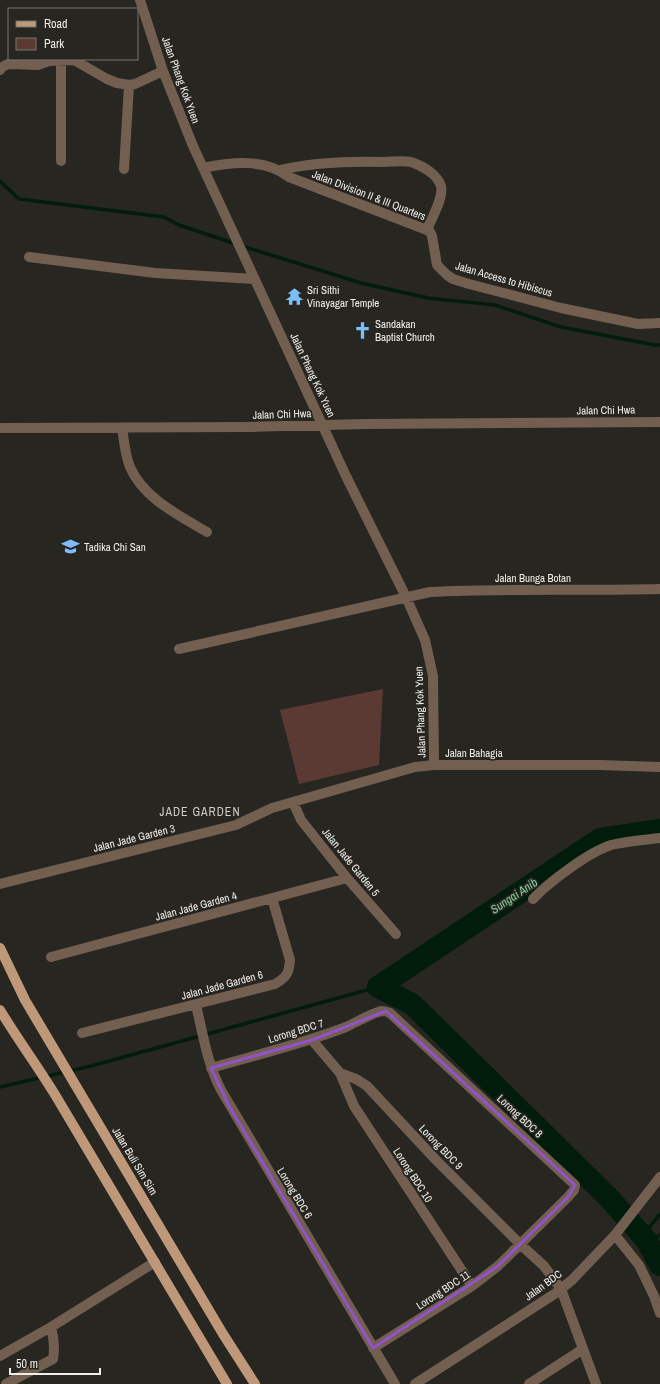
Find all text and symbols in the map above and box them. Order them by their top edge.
legend [8,8,138,60]
text: Road [44,16,68,32]
street label: Jalan Phang Kok Yuen [159,35,203,125]
text: Park [44,36,64,52]
street label: Jalan Division II & III Quarters [310,167,428,223]
street label: Jalan Access to Hibiscus [454,258,555,300]
place label: Sri Sithi Vinayagar Temple [307,283,379,310]
temple icon: Sri Sithi Vinayagar Temple [284,286,304,306]
place label: Sandakan Baptist Church [375,317,435,344]
church icon: Sandakan Baptist Church [352,320,372,340]
street label: Jalan Phang Kok Yuen [287,331,339,419]
street label: Jalan Chi Hwa [577,402,635,418]
street label: Jalan Chi Hwa [252,406,312,422]
school or university icon: Tadika Chi San [61,537,81,557]
place label: Tadika Chi San [84,540,146,554]
street label: Jalan Bunga Botan [495,571,571,585]
street label: Jalan Phang Kok Yuen [411,666,429,758]
street label: Jalan Bahagia [445,746,503,760]
district label: JADE GARDEN [160,804,241,820]
street label: Jalan Jade Garden 3 [92,821,176,855]
street label: Jalan Jade Garden 5 [319,825,383,899]
water label: Sungai Anib [487,874,541,918]
street label: Jalan Jade Garden 4 [154,888,238,924]
street label: Jalan Jade Garden 6 [180,967,264,1003]
street label: Lorong BDC 7 [267,1016,325,1046]
street label: Lorong BDC 8 [494,1091,546,1141]
street label: Lorong BDC 9 [416,1122,466,1172]
street label: Jalan Buli Sim Sim [109,1125,161,1197]
street label: Lorong BDC 10 [390,1145,436,1205]
street label: Lorong BDC 6 [274,1165,316,1221]
street label: Jalan BDC [521,1266,565,1303]
street label: Lorong BDC 11 [413,1267,473,1313]
scale bar [10,1350,100,1376]
text: 50 m [16,1356,38,1372]

